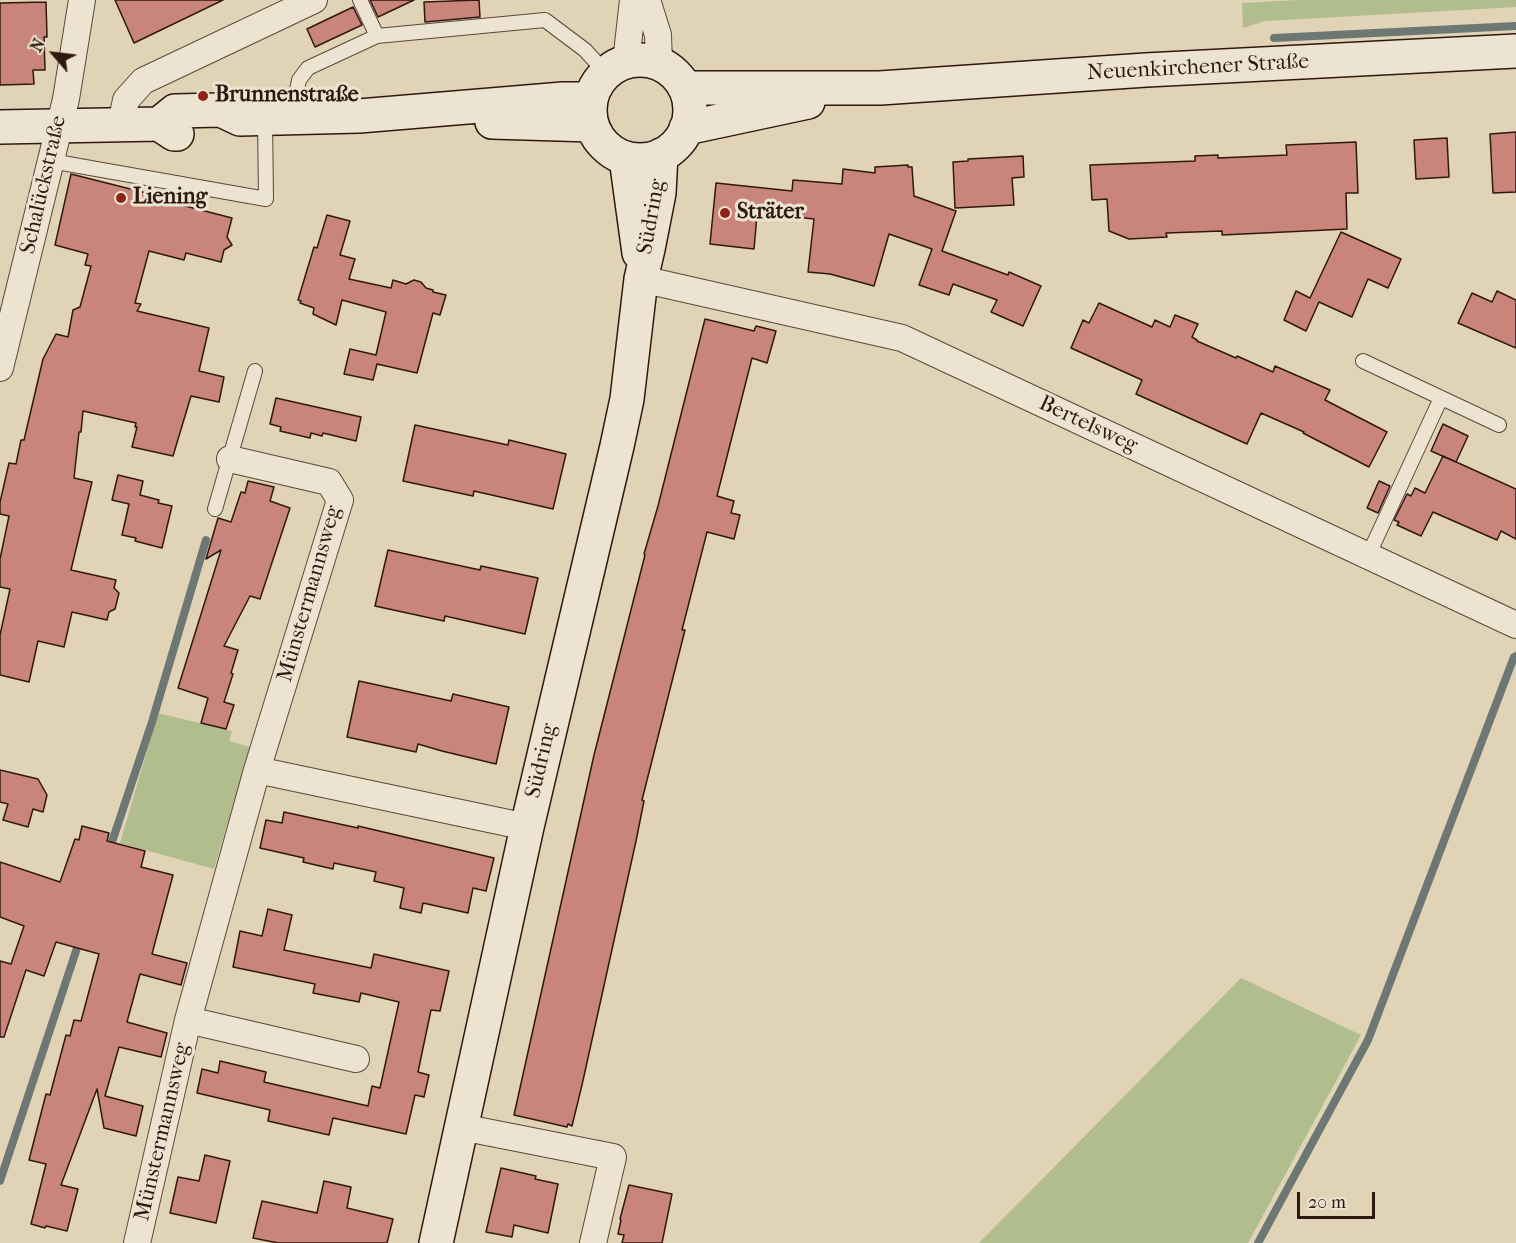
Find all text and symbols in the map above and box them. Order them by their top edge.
north arrow [24,24,84,84]
text: N [26,36,49,55]
street label: Neuenkirchener Straße [1086,49,1310,87]
place label: Brunnenstraße [215,83,359,109]
marker: Brunnenstraße [196,89,210,103]
street label: Schalückstraße [15,113,73,257]
street label: Südring [632,177,672,257]
place label: Liening [133,185,207,211]
marker: Liening [114,191,128,205]
place label: Sträter [737,200,804,226]
marker: Sträter [718,206,732,220]
street label: Bertelsweg [1034,391,1142,459]
street label: Münstermannsweg [272,503,348,685]
street label: Südring [521,721,563,801]
street label: Münstermannsweg [130,1040,196,1224]
scale bar [1300,1180,1378,1218]
text: 20 m [1308,1192,1346,1213]

